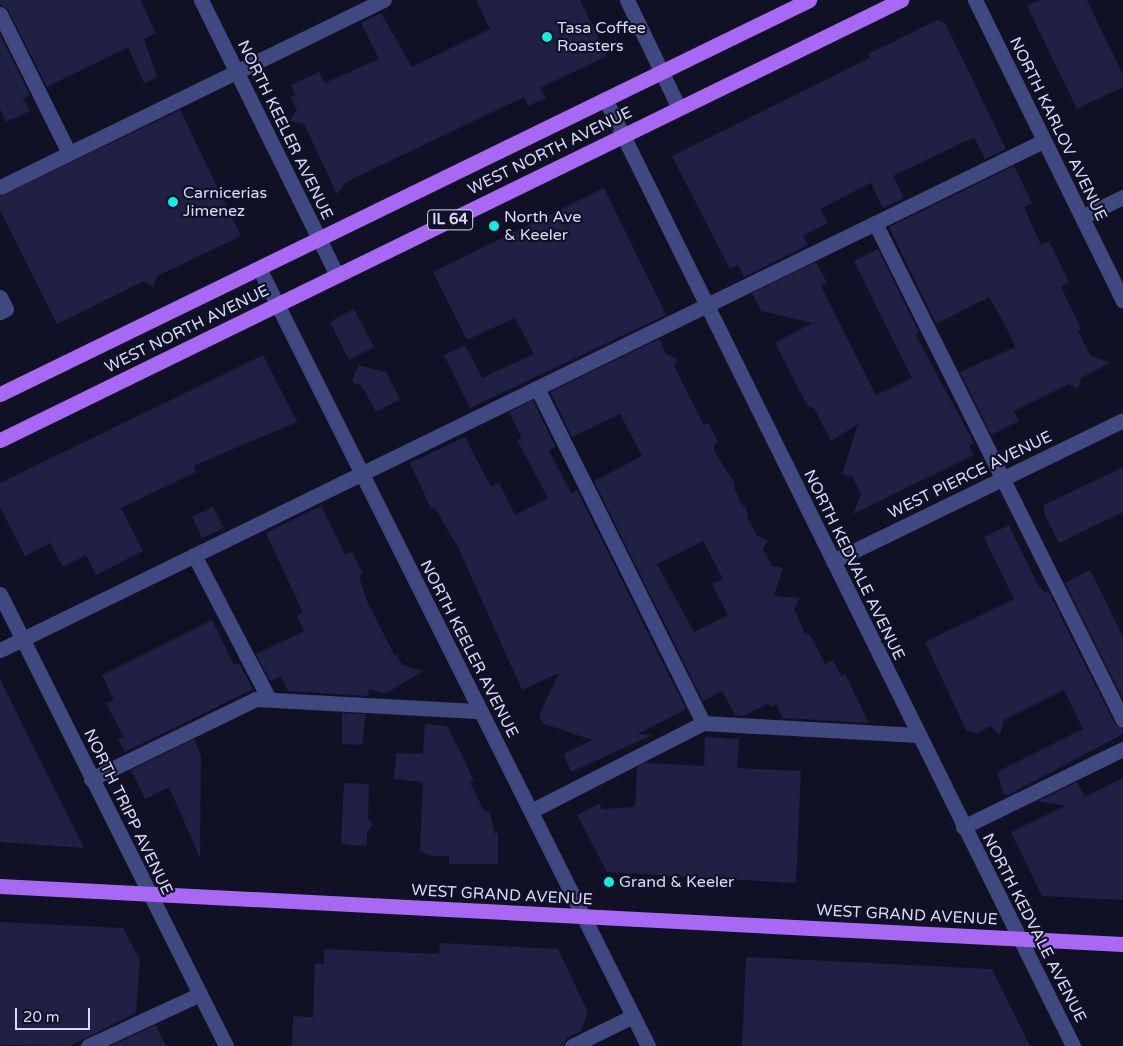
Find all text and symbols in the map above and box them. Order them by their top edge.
place label: Tasa Coffee Roasters [557,18,646,56]
marker: Tasa Coffee Roasters [541,31,553,43]
street label: NORTH KARLOV AVENUE [1005,34,1111,224]
street label: NORTH KEELER AVENUE [233,37,337,223]
street label: WEST NORTH AVENUE [465,103,635,199]
place label: Carnicerias Jimenez [183,183,267,221]
marker: Carnicerias Jimenez [167,196,179,208]
place label: North Ave & Keeler [504,207,581,245]
road number: IL 64 [426,208,474,232]
marker: North Ave & Keeler [488,220,500,232]
street label: WEST NORTH AVENUE [102,281,272,377]
street label: WEST PIERCE AVENUE [885,427,1055,523]
street label: NORTH KEDVALE AVENUE [799,467,909,663]
street label: NORTH KEELER AVENUE [416,557,522,741]
street label: NORTH TRIPP AVENUE [79,726,177,898]
street label: NORTH KEDVALE AVENUE [978,830,1090,1026]
place label: Grand & Keeler [619,872,734,892]
marker: Grand & Keeler [603,876,615,888]
street label: WEST GRAND AVENUE [411,881,593,909]
street label: WEST GRAND AVENUE [816,901,998,929]
scale bar [18,998,92,1030]
text: 20 m [23,1008,60,1026]

